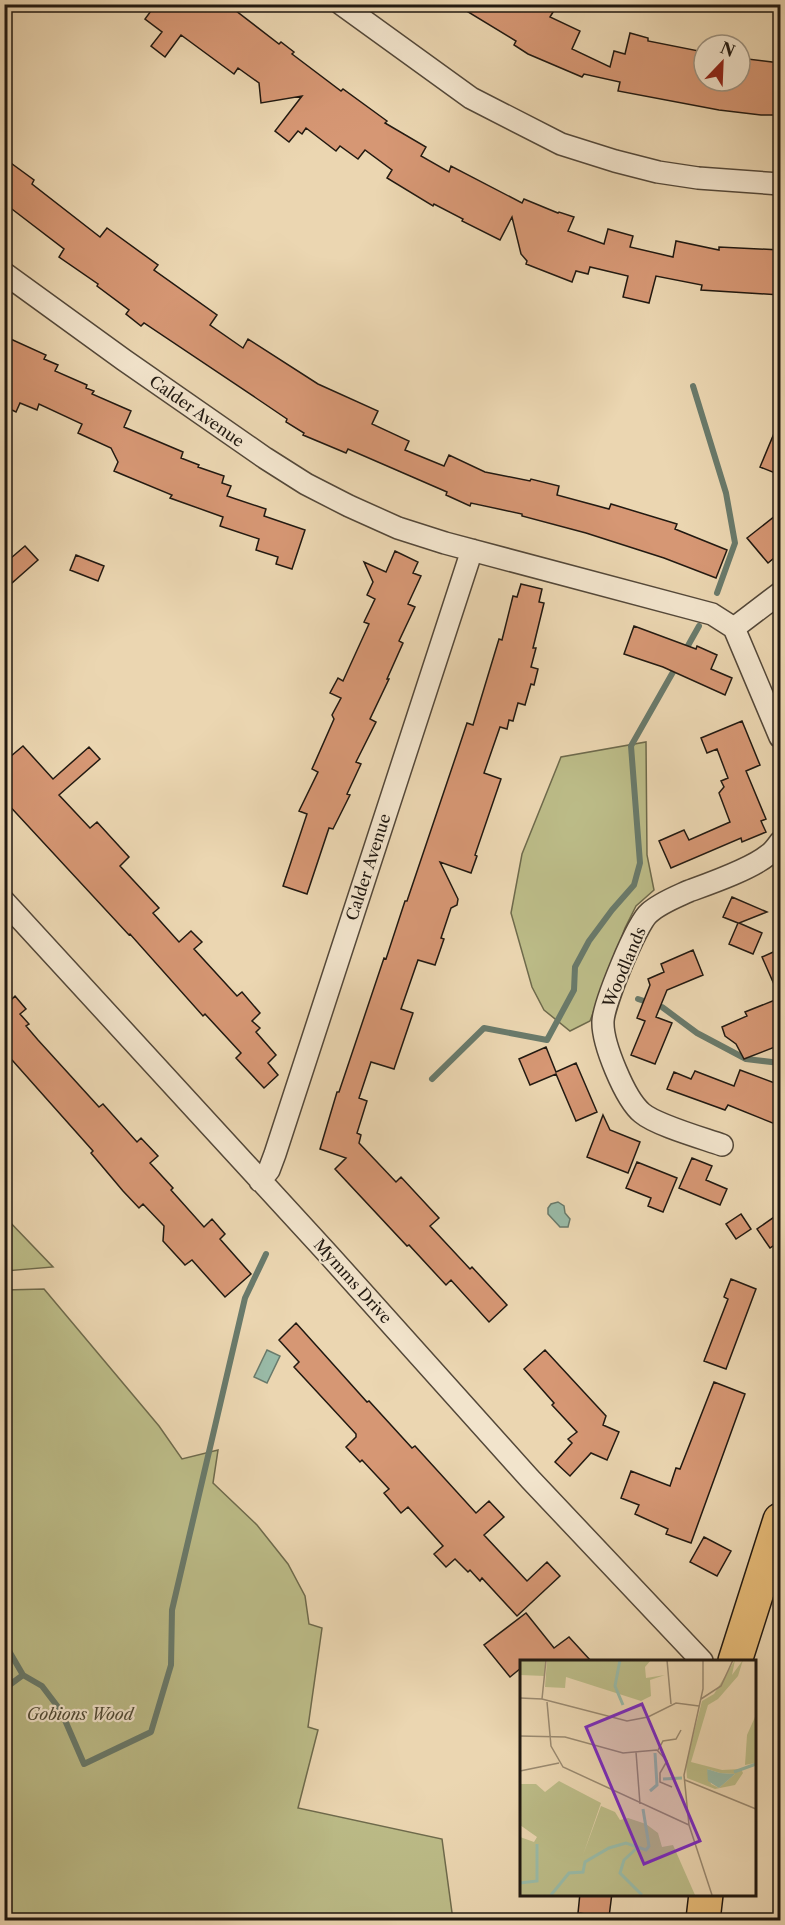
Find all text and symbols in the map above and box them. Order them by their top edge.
north arrow [692,33,752,93]
text: N [718,37,738,61]
street label: Calder Avenue [146,371,248,451]
street label: Calder Avenue [341,811,395,923]
street label: Woodlands [598,924,650,1011]
street label: Mymms Drive [310,1234,396,1328]
inset map [520,1660,755,1895]
park label: Gobions Wood [27,1704,135,1724]

